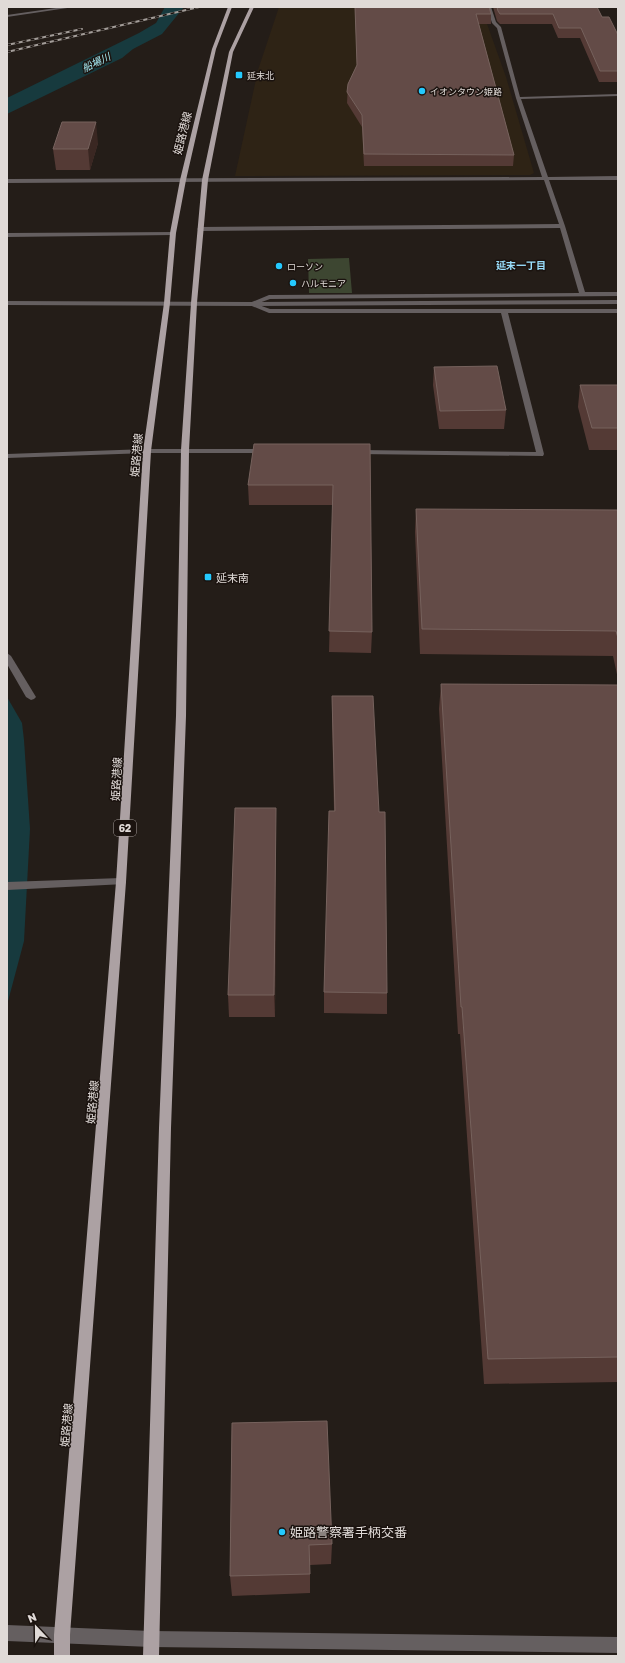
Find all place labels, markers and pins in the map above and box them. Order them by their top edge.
marker: 延末北 [234,70,244,80]
place label: 延末北 [247,70,274,81]
marker: イオンタウン姫路 [417,86,427,96]
place label: イオンタウン姫路 [430,86,502,97]
marker: ローソン [274,261,284,271]
place label: ローソン [287,261,323,272]
marker: ハルモニア [288,278,298,288]
place label: ハルモニア [301,278,346,289]
place label: 延末南 [216,571,249,584]
marker: 延末南 [203,572,213,582]
place label: 姫路警察署手柄交番 [290,1524,407,1540]
marker: 姫路警察署手柄交番 [277,1527,287,1537]

